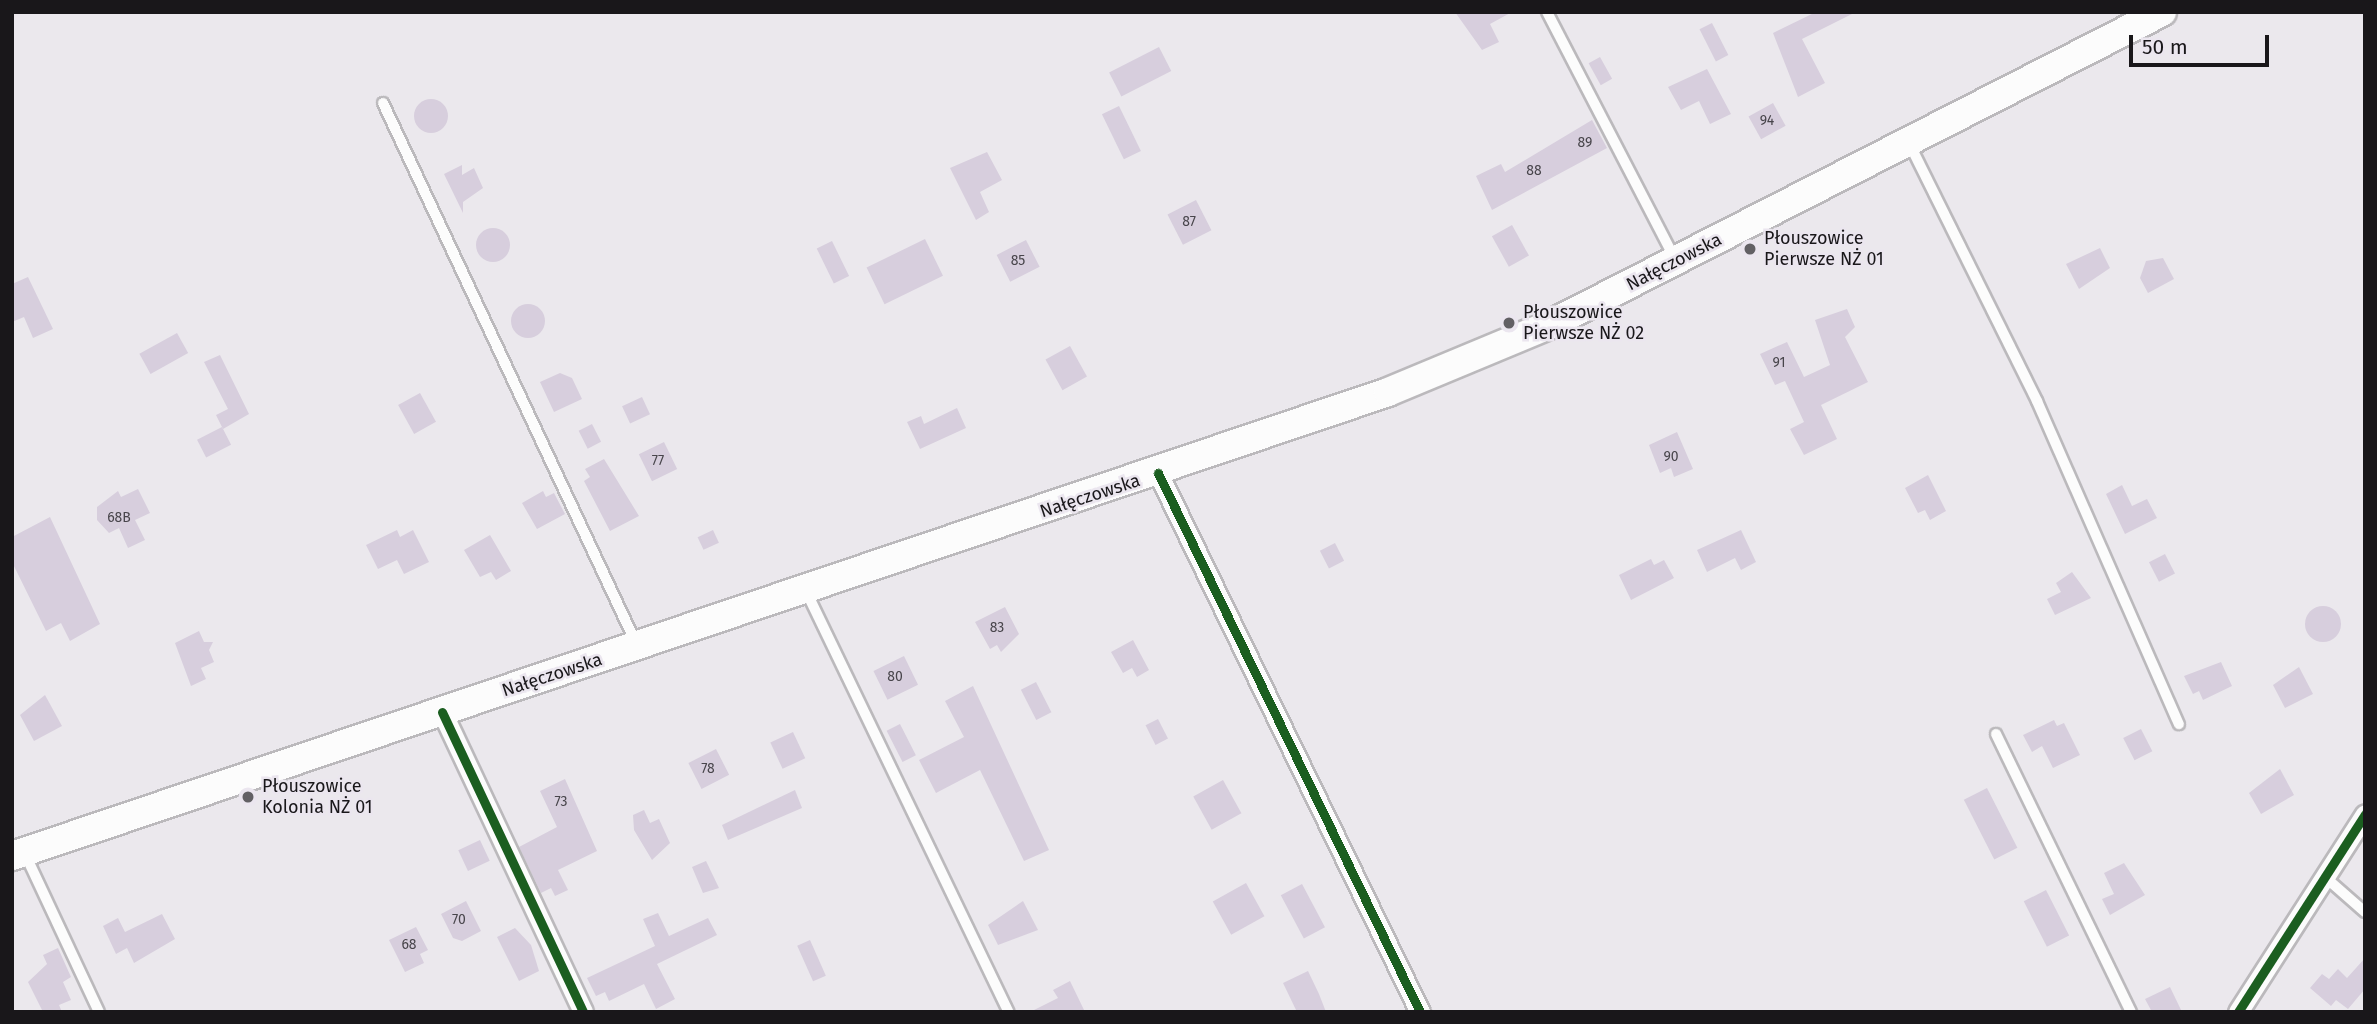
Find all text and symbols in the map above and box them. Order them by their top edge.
scale bar [2132,21,2272,65]
text: 50 m [2142,34,2188,60]
house number: 94 [1760,113,1774,129]
house number: 89 [1578,135,1592,151]
house number: 88 [1526,163,1542,179]
house number: 87 [1182,214,1196,230]
place label: Płouszowice Pierwsze NŻ 01 [1764,228,1884,270]
street label: Nałęczowska [1623,229,1725,295]
marker: Płouszowice Pierwsze NŻ 01 [1742,241,1758,257]
house number: 85 [1011,253,1025,269]
place label: Płouszowice Pierwsze NŻ 02 [1523,302,1644,344]
marker: Płouszowice Pierwsze NŻ 02 [1501,315,1517,331]
house number: 91 [1772,355,1786,371]
house number: 90 [1663,449,1679,465]
house number: 77 [652,453,664,469]
street label: Nałęczowska [1037,470,1143,522]
house number: 68B [107,510,131,526]
house number: 83 [990,620,1004,636]
street label: Nałęczowska [499,649,605,701]
house number: 80 [887,669,903,685]
house number: 78 [701,761,715,777]
place label: Płouszowice Kolonia NŻ 01 [262,776,373,818]
marker: Płouszowice Kolonia NŻ 01 [240,789,256,805]
house number: 73 [554,794,568,810]
house number: 70 [452,912,466,928]
house number: 68 [401,937,417,953]

